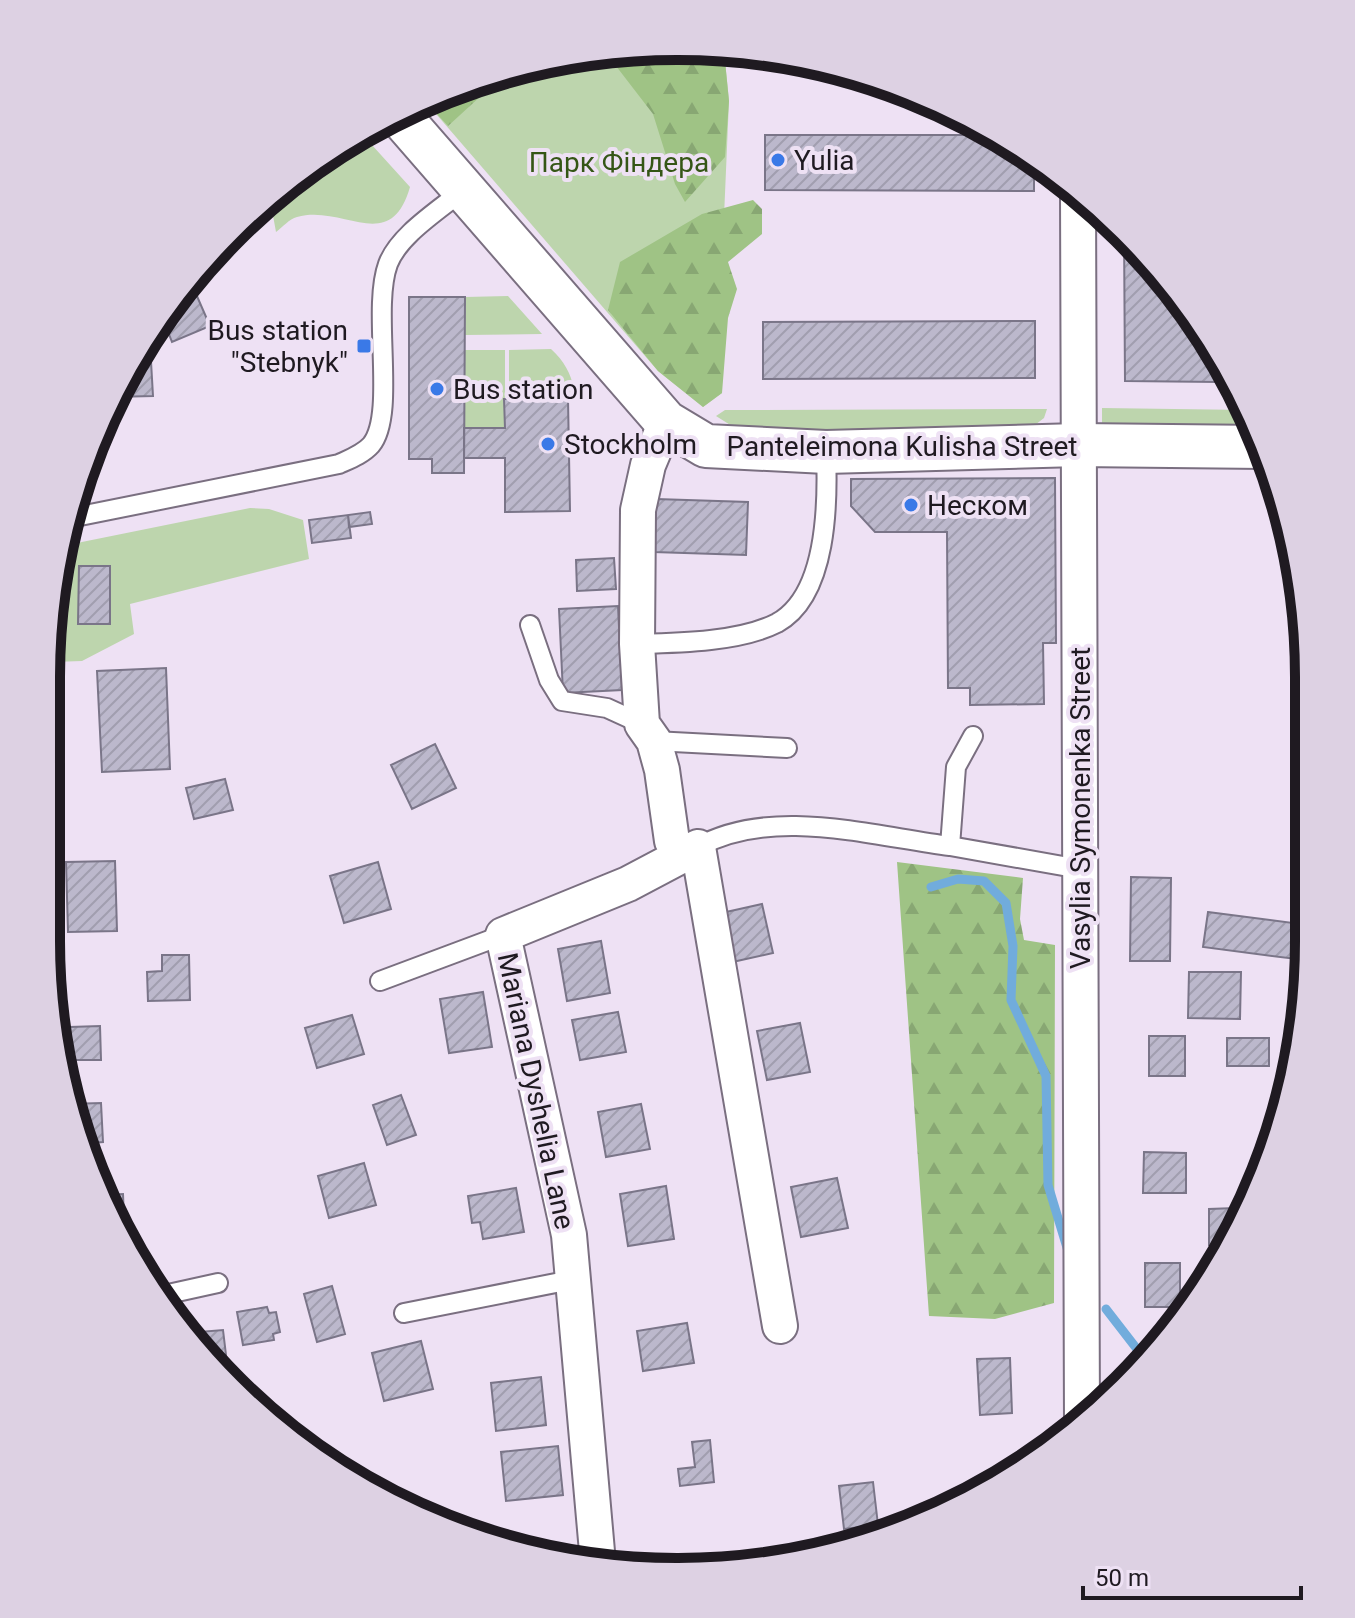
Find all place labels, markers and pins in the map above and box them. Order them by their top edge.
place label: Yulia [794,144,855,177]
marker: Yulia [769,151,787,169]
place label: Bus station "Stebnyk" [207,314,348,379]
marker: Bus station "Stebnyk" [355,337,373,355]
place label: Bus station [453,373,594,406]
marker: Bus station [428,380,446,398]
place label: Stockholm [564,428,697,461]
marker: Stockholm [539,435,557,453]
place label: Неском [927,489,1028,522]
marker: Неском [902,496,920,514]

